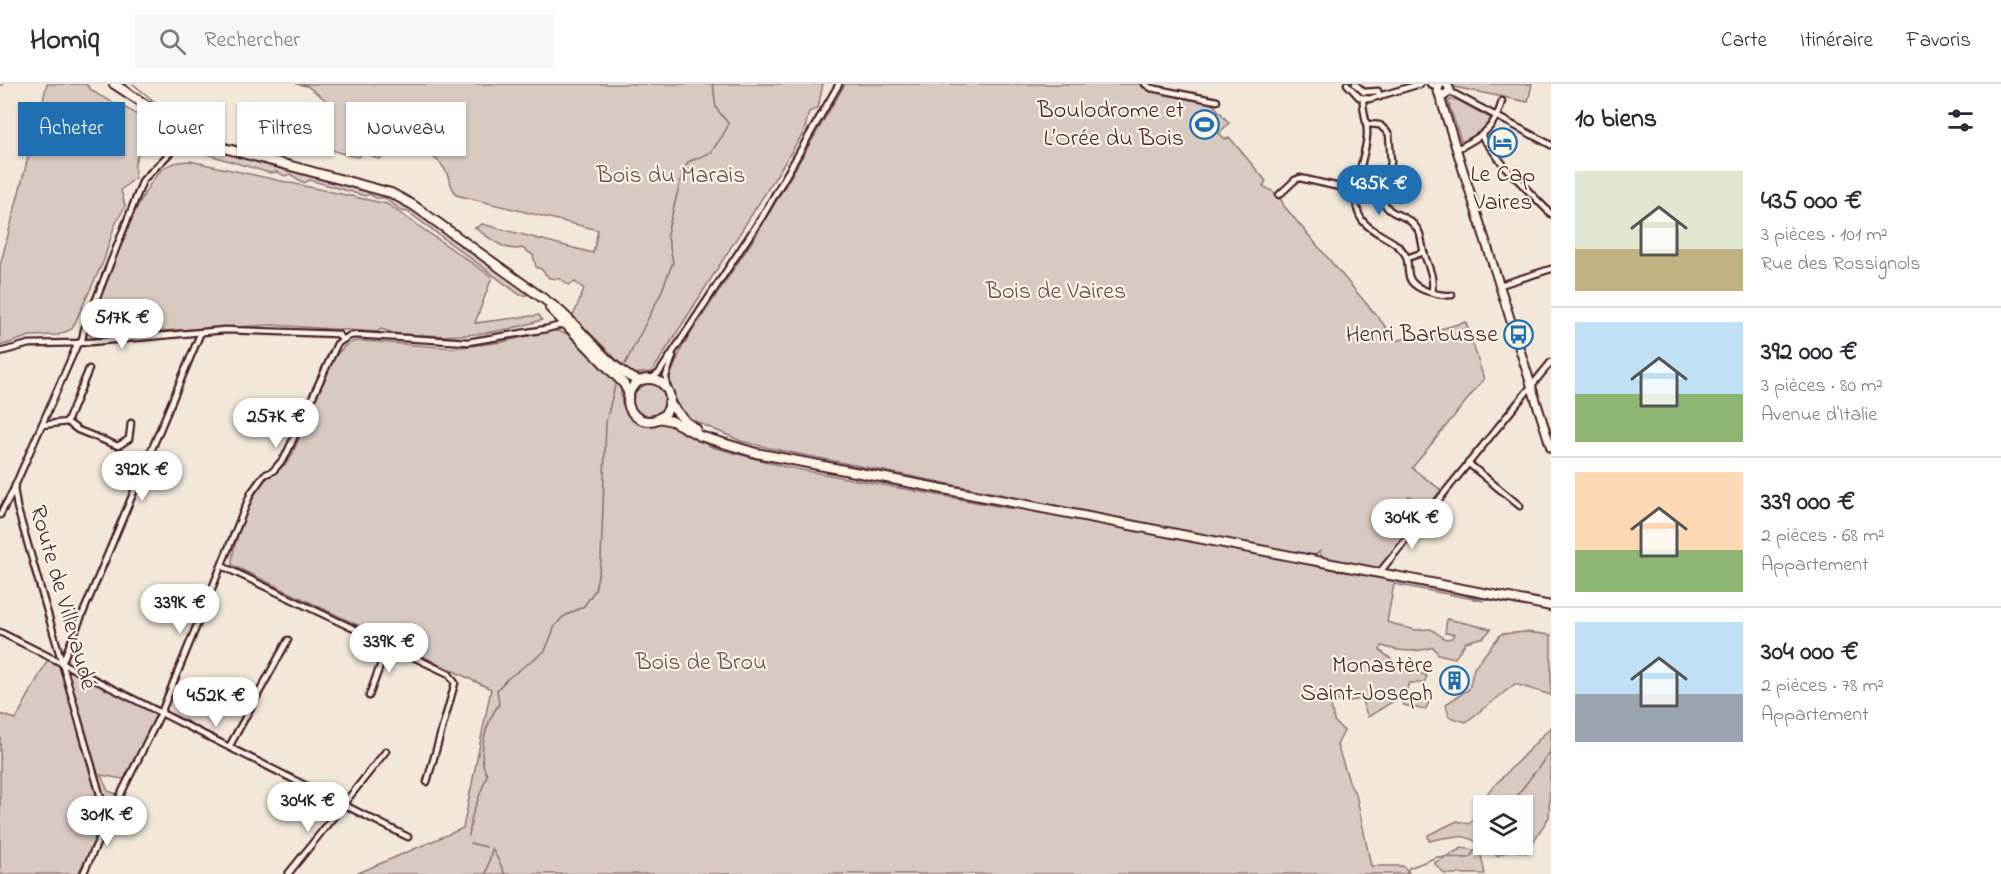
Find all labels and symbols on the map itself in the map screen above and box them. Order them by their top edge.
place label: Boulodrome et L’Orée du Bois [1037,94,1184,157]
sports icon: Boulodrome et L’Orée du Bois [1189,109,1221,141]
hotel icon: Le Cap Vaires [1487,126,1519,158]
place label: Le Cap Vaires [1471,158,1535,221]
park label: Bois du Marais [596,159,745,194]
pin: 435K € [1330,165,1428,216]
park label: Bois de Vaires [985,275,1126,310]
pin: 517K € [73,299,171,350]
place label: Henri Barbusse [1346,318,1498,353]
bus stop icon: Henri Barbusse [1503,319,1535,351]
pin: 257K € [227,398,325,449]
pin: 392K € [93,451,191,502]
pin: 304K € [1363,499,1461,550]
street label: Route de Villevaudé [19,502,105,694]
pin: 339K € [131,584,229,635]
pin: 339K € [340,623,438,674]
park label: Bois de Brou [634,646,767,681]
place label: Monastère Saint-Joseph [1301,649,1433,712]
building icon: Monastère Saint-Joseph [1438,664,1470,696]
pin: 452K € [167,677,265,728]
pin: 304K € [259,782,357,833]
pin: 301K € [58,796,156,847]

